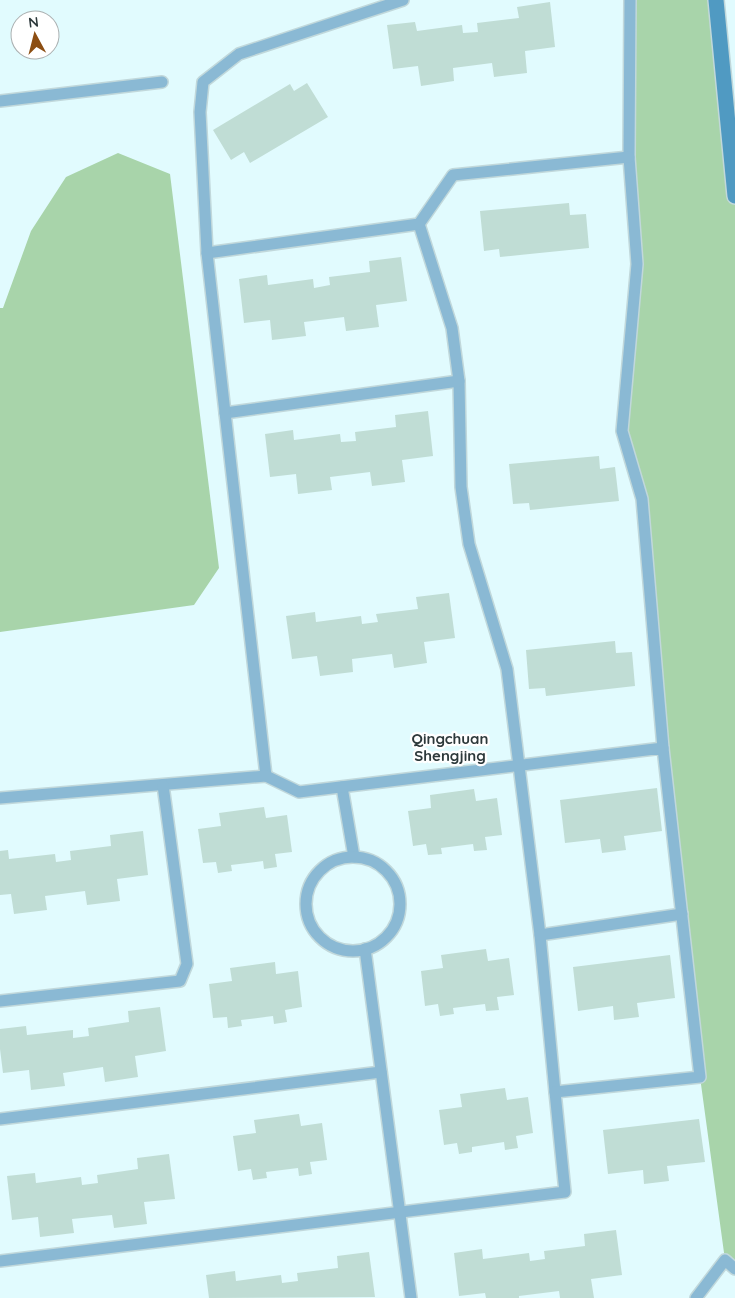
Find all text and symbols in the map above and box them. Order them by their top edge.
north arrow [10,10,60,60]
text: N [27,13,40,32]
district label: Qingchuan Shengjing [412,729,488,765]

